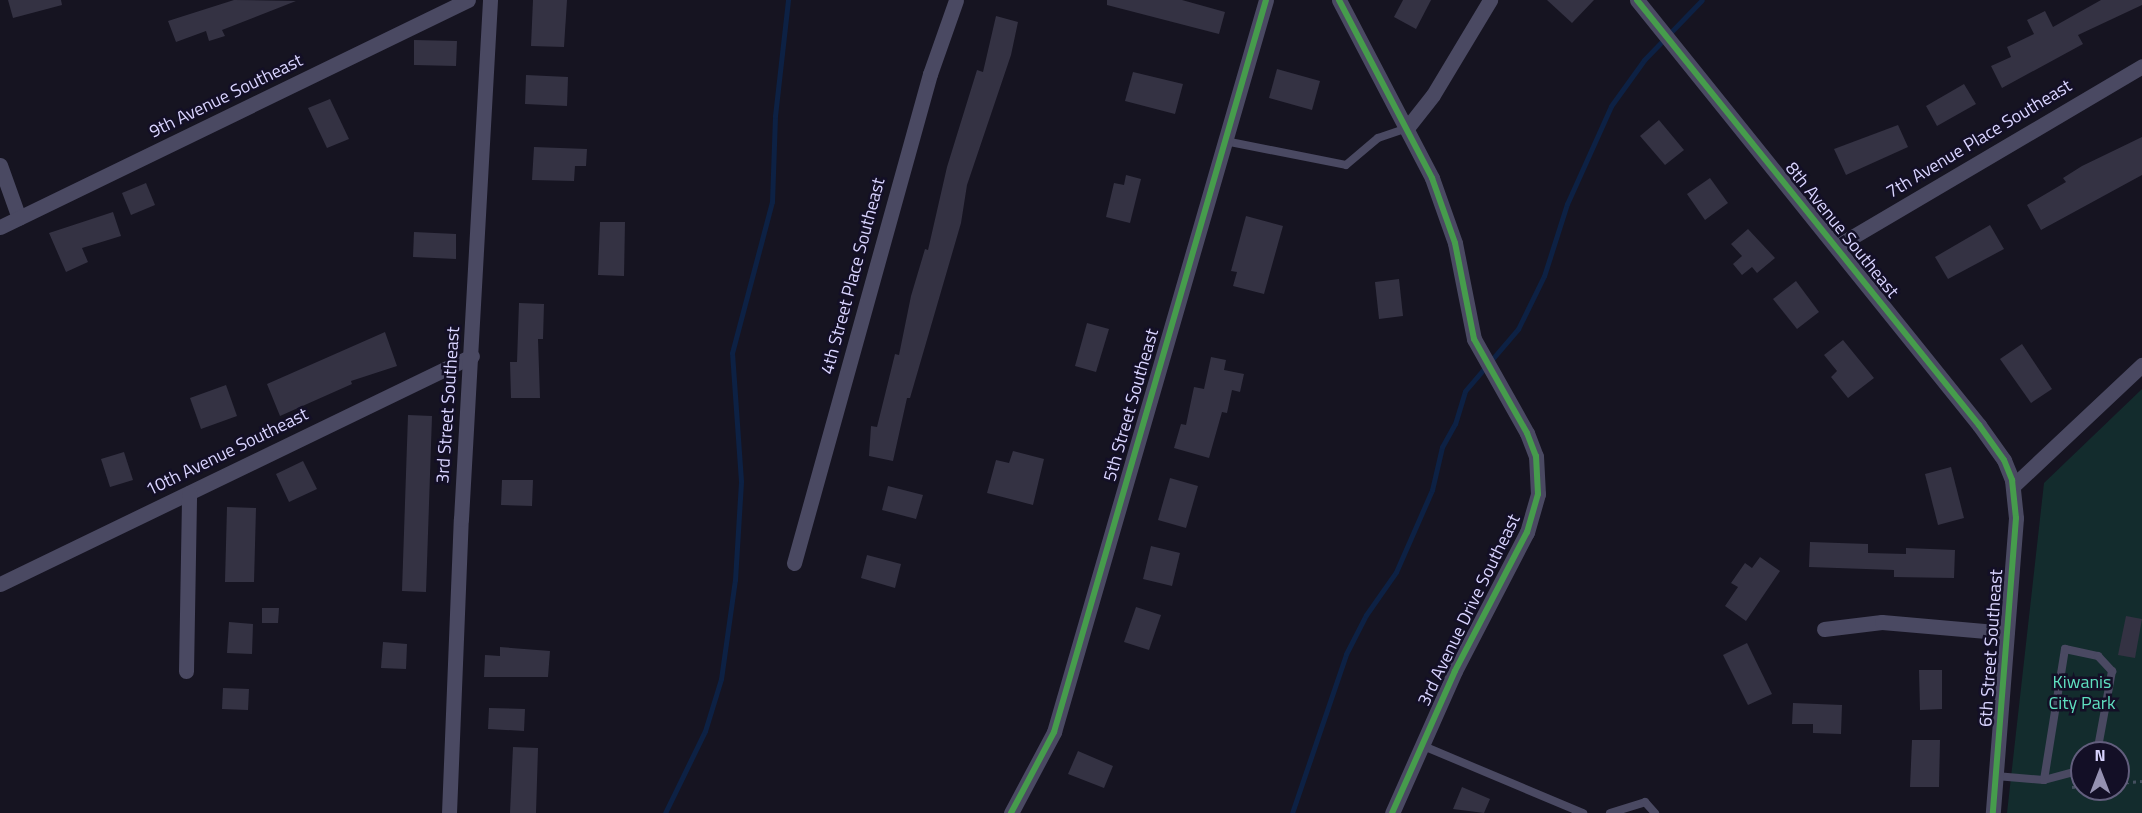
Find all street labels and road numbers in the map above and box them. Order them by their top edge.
street label: 9th Avenue Southeast [146,49,306,143]
street label: 7th Avenue Place Southeast [1882,75,2076,203]
street label: 8th Avenue Southeast [1781,158,1903,302]
street label: 4th Street Place Southeast [816,175,890,377]
street label: 3rd Street Southeast [432,326,464,484]
street label: 5th Street Southeast [1099,326,1163,484]
street label: 10th Avenue Southeast [142,403,312,501]
street label: 3rd Avenue Drive Southeast [1413,511,1525,709]
street label: 6th Street Southeast [1975,568,2007,728]

